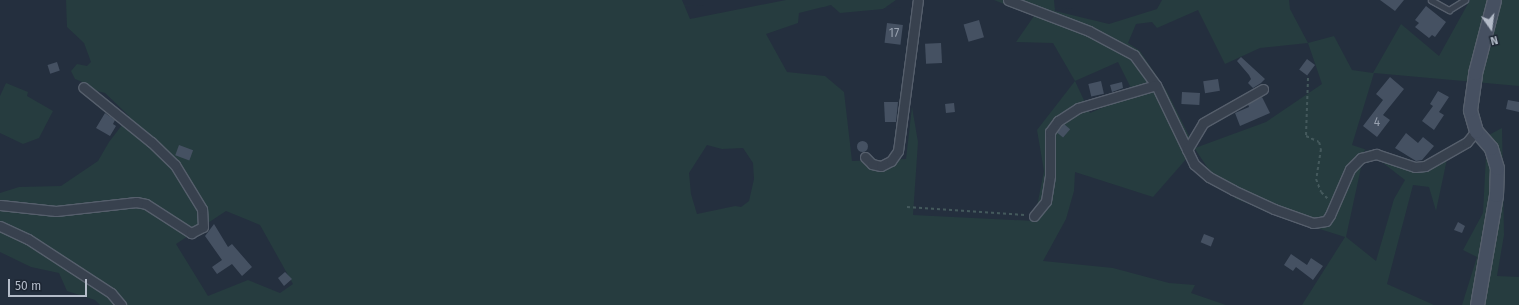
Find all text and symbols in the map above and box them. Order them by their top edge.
north arrow [1471,8,1511,48]
house number: 17 [889,27,899,41]
text: N [1489,33,1499,47]
house number: 4 [1374,116,1380,130]
scale bar [10,271,89,297]
text: 50 m [15,279,41,293]

